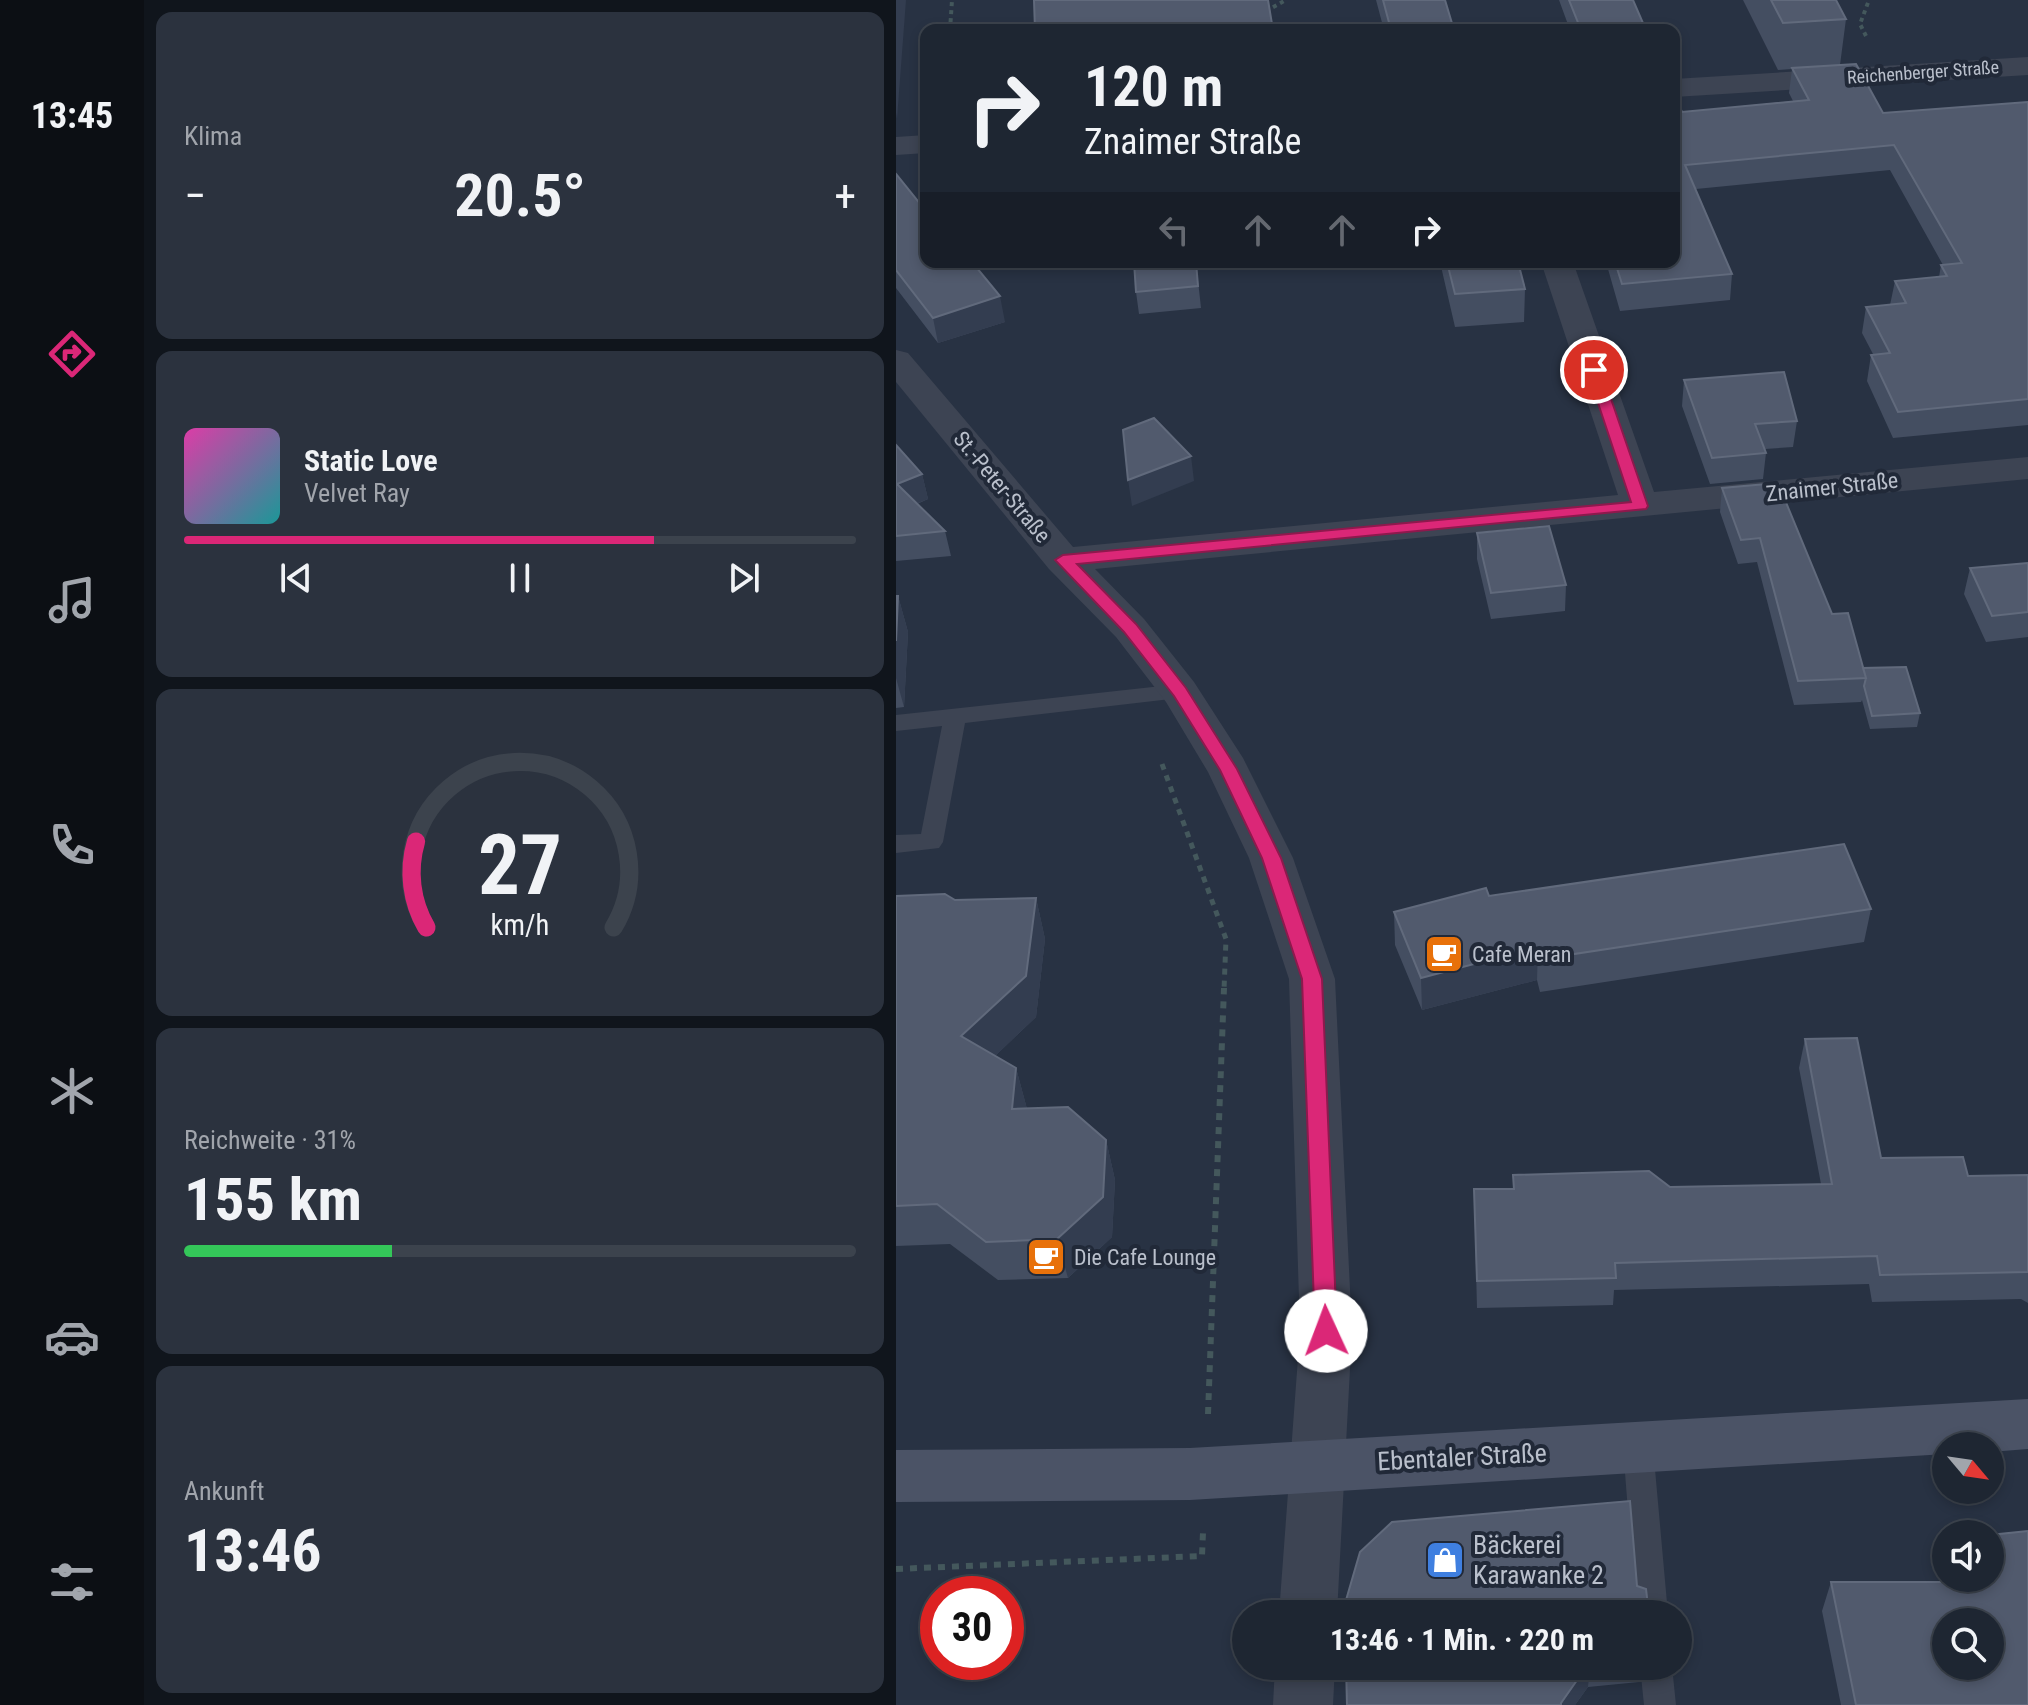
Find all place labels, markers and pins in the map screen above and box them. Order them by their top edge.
pin [1560,336,1628,404]
cafe icon: Cafe Meran [1423,933,1465,975]
place label: Cafe Meran [1472,942,1571,967]
cafe icon: Die Cafe Lounge [1025,1236,1067,1278]
place label: Die Cafe Lounge [1074,1245,1216,1270]
place label: Bäckerei Karawanke 2 [1473,1530,1604,1590]
shop icon: Bäckerei Karawanke 2 [1424,1539,1466,1581]

